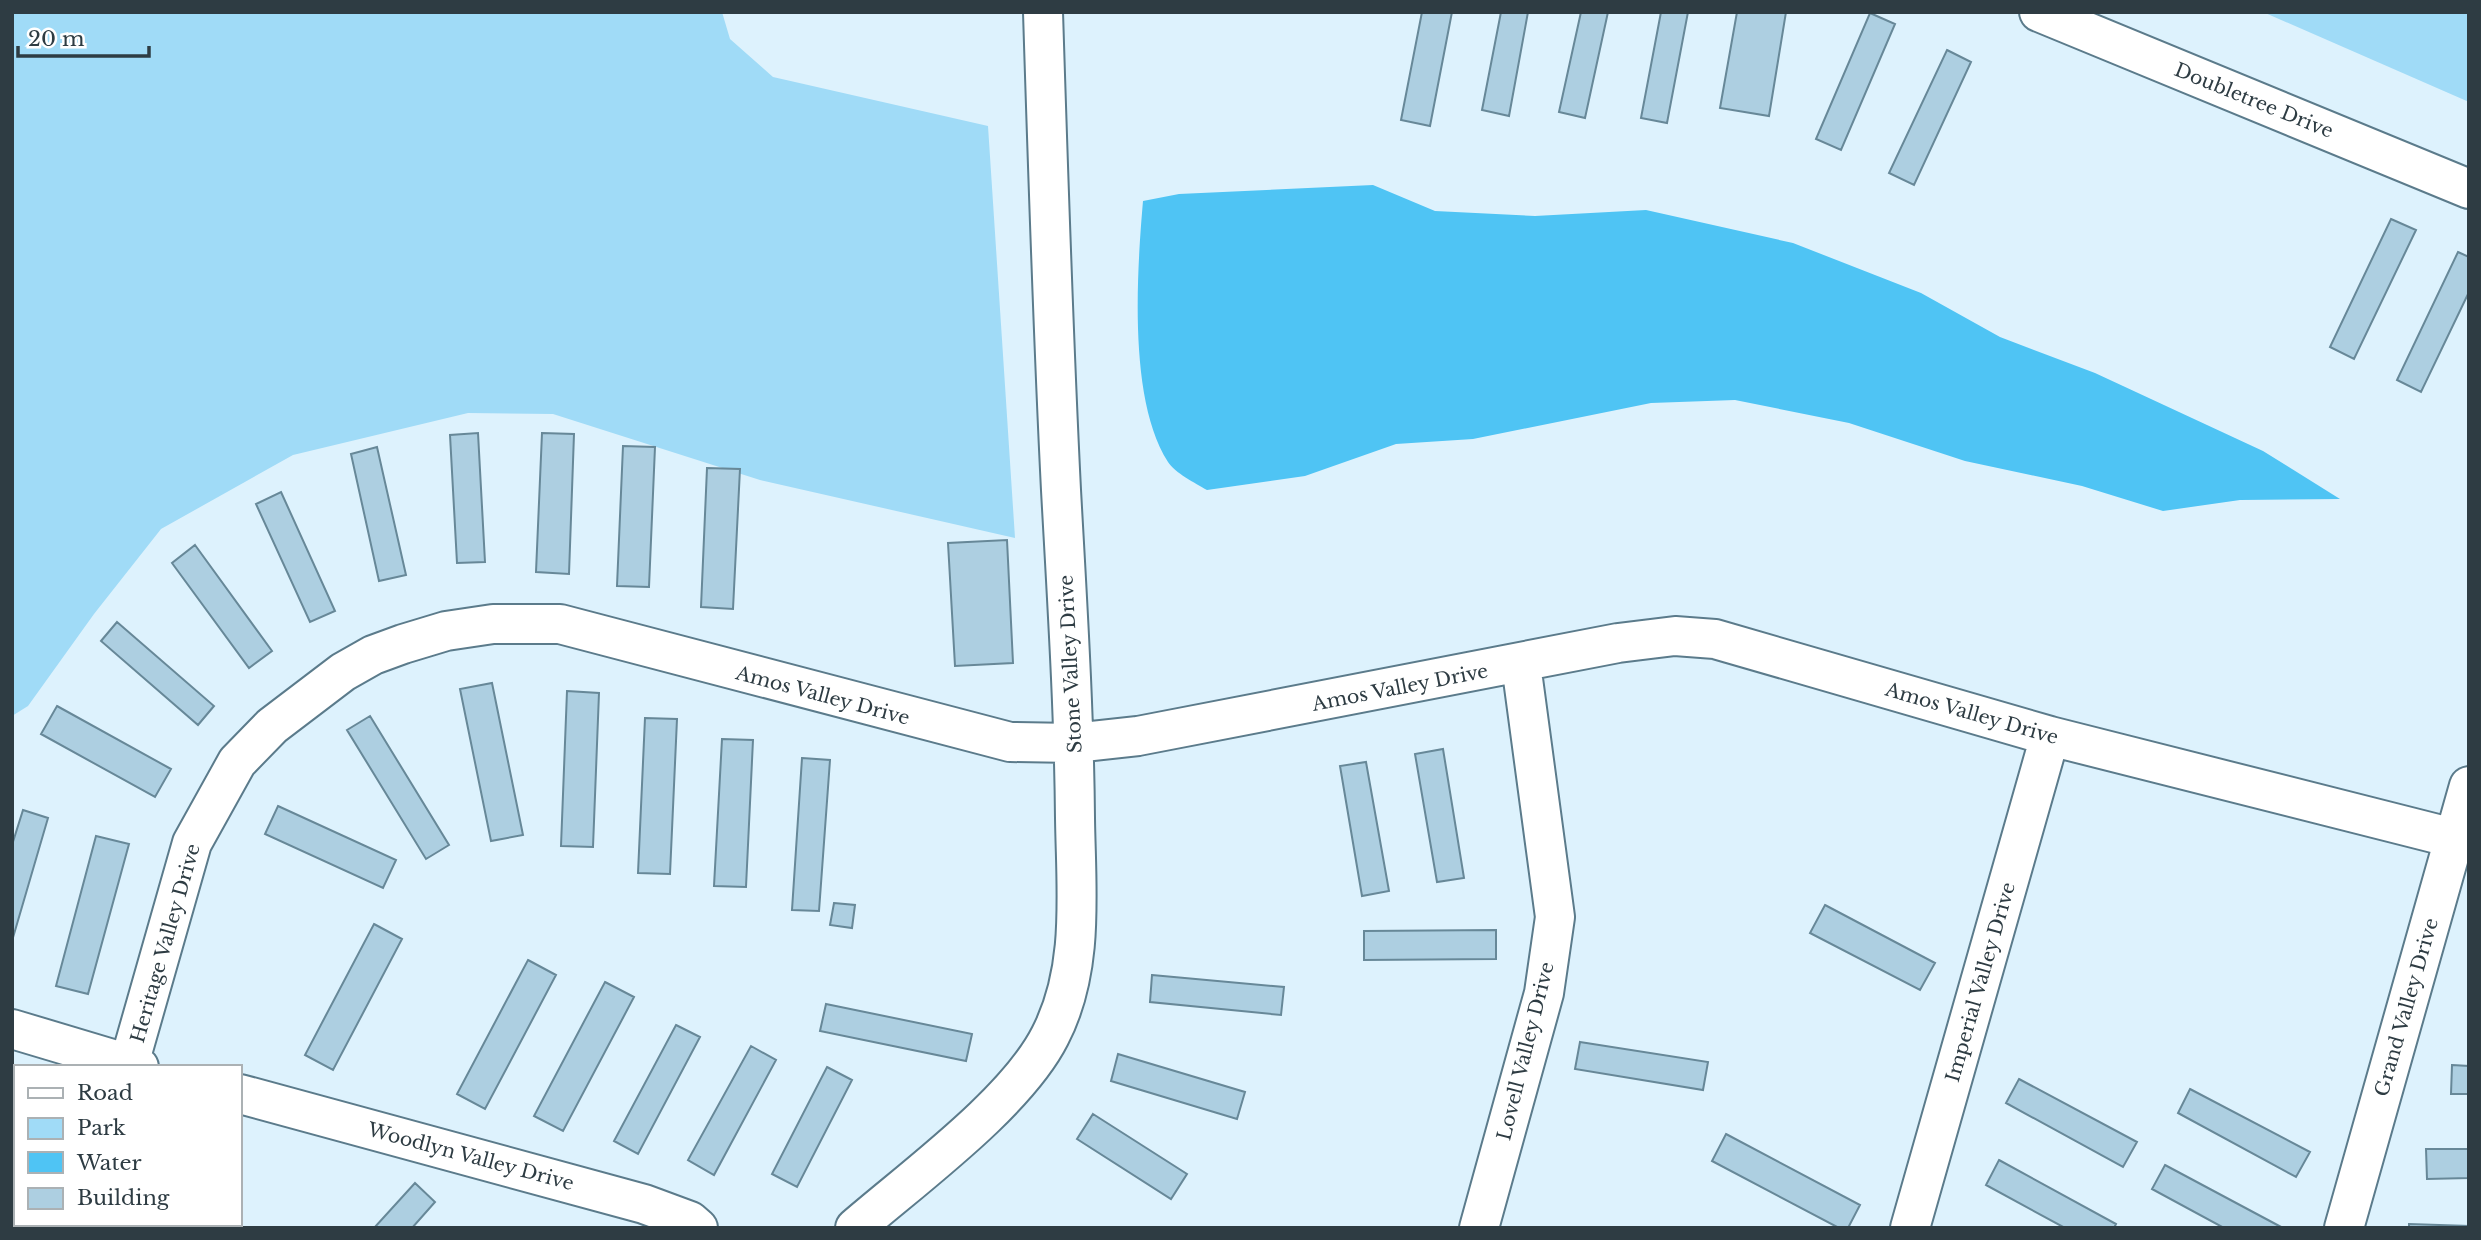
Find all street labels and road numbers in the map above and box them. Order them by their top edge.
street label: Doubletree Drive [2171,58,2336,143]
street label: Stone Valley Drive [1054,574,1087,754]
street label: Amos Valley Drive [1309,659,1490,716]
street label: Amos Valley Drive [733,661,912,730]
street label: Amos Valley Drive [1882,678,2061,749]
street label: Heritage Valley Drive [126,841,205,1045]
street label: Imperial Valley Drive [1941,880,2020,1085]
street label: Grand Valley Drive [2370,915,2443,1099]
street label: Lovell Valley Drive [1492,960,1559,1143]
street label: Woodlyn Valley Drive [364,1118,576,1195]

